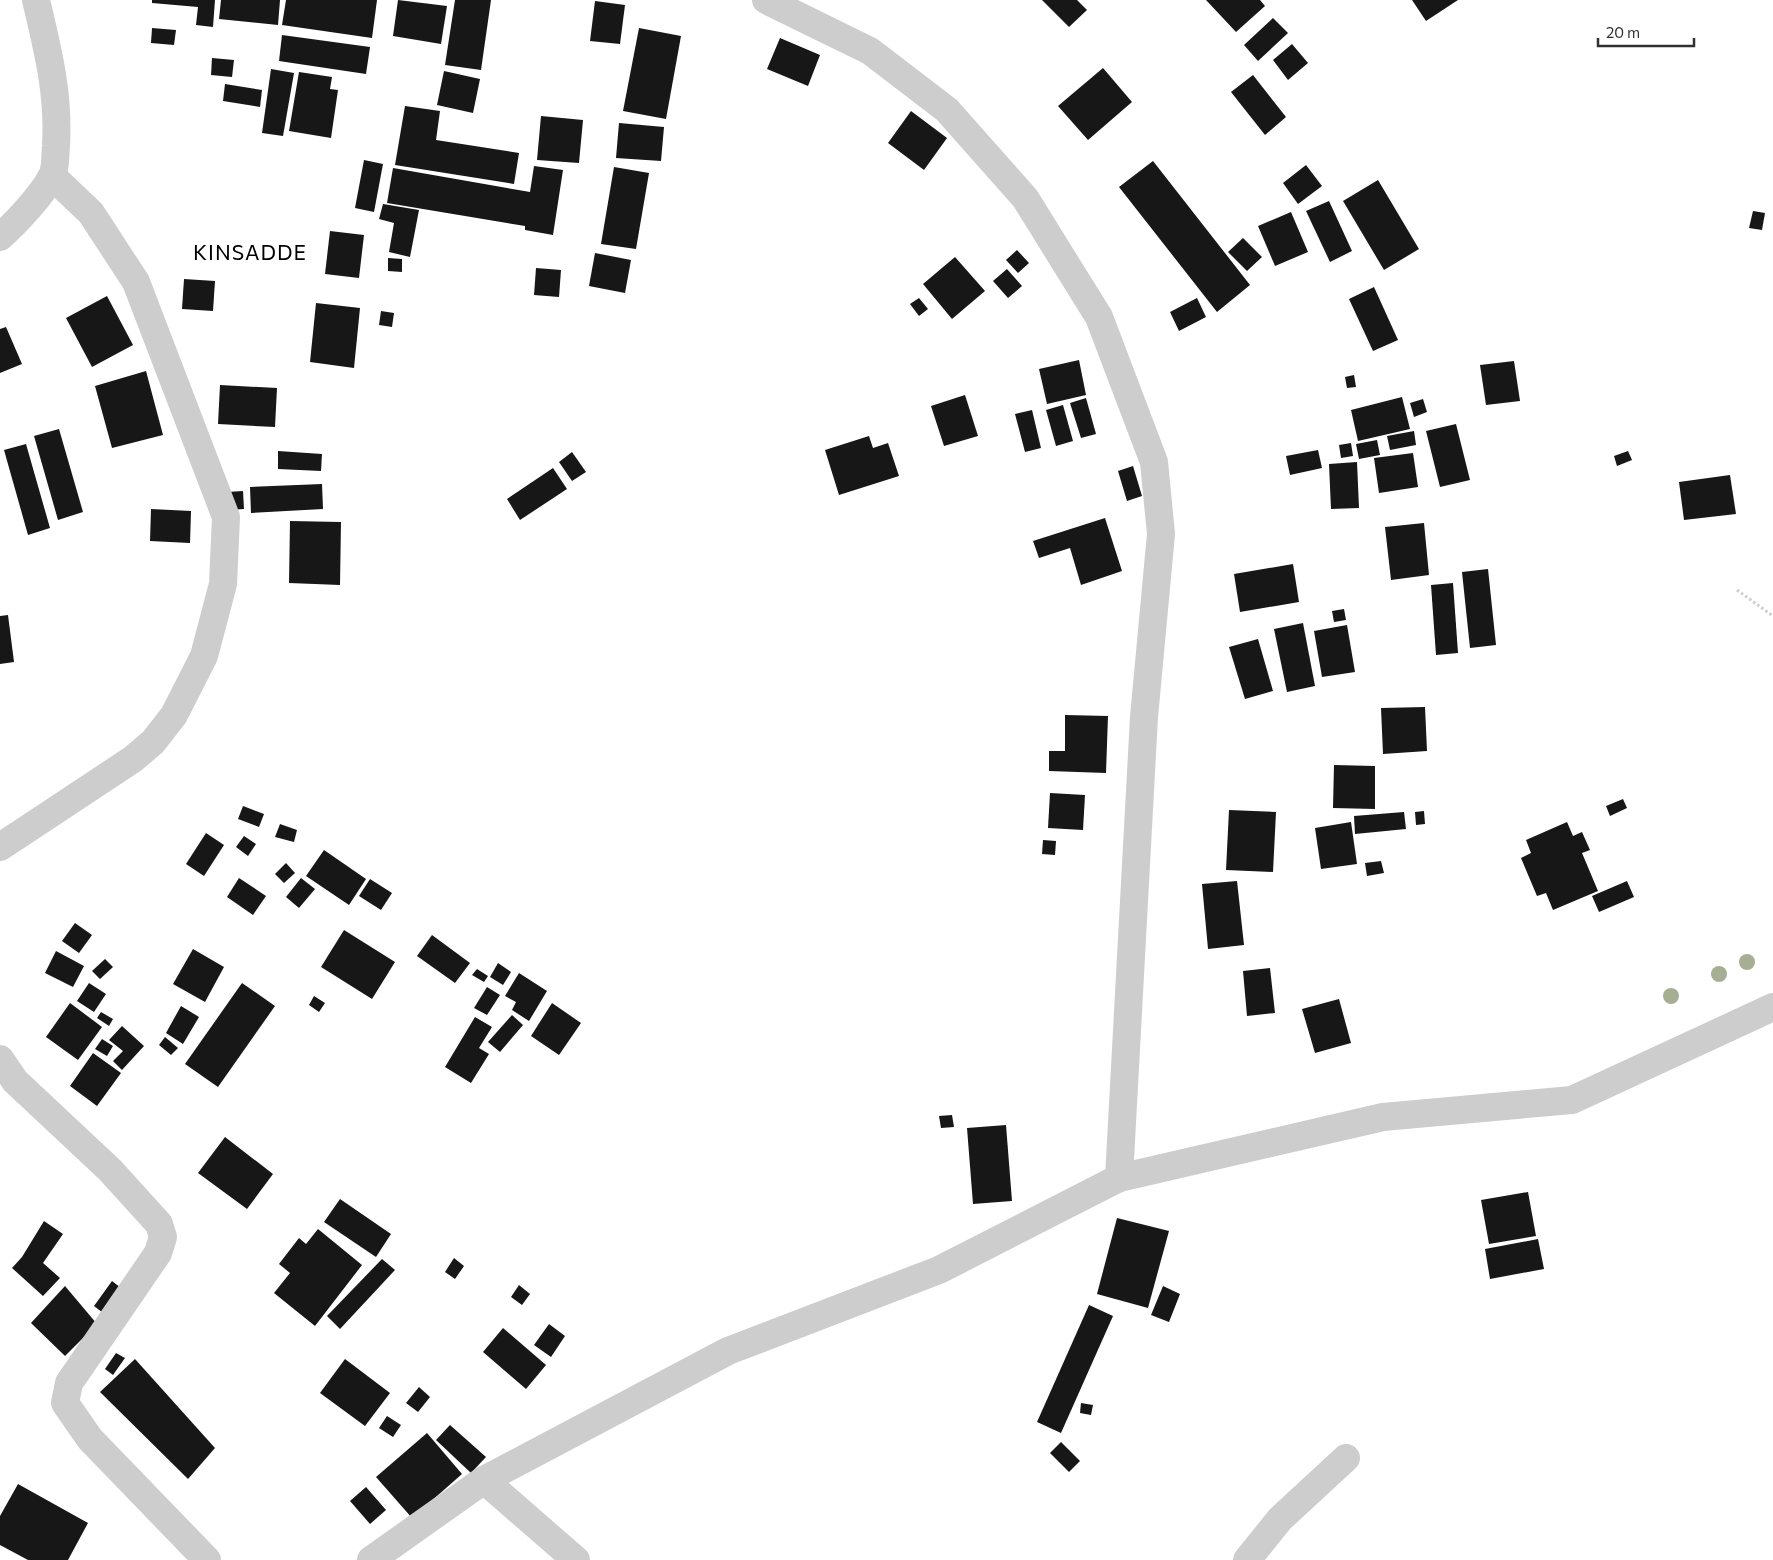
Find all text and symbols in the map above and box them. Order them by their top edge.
scale bar [1598,15,1694,47]
text: 20 m [1606,23,1640,41]
district label: KINSADDE [193,239,307,264]

